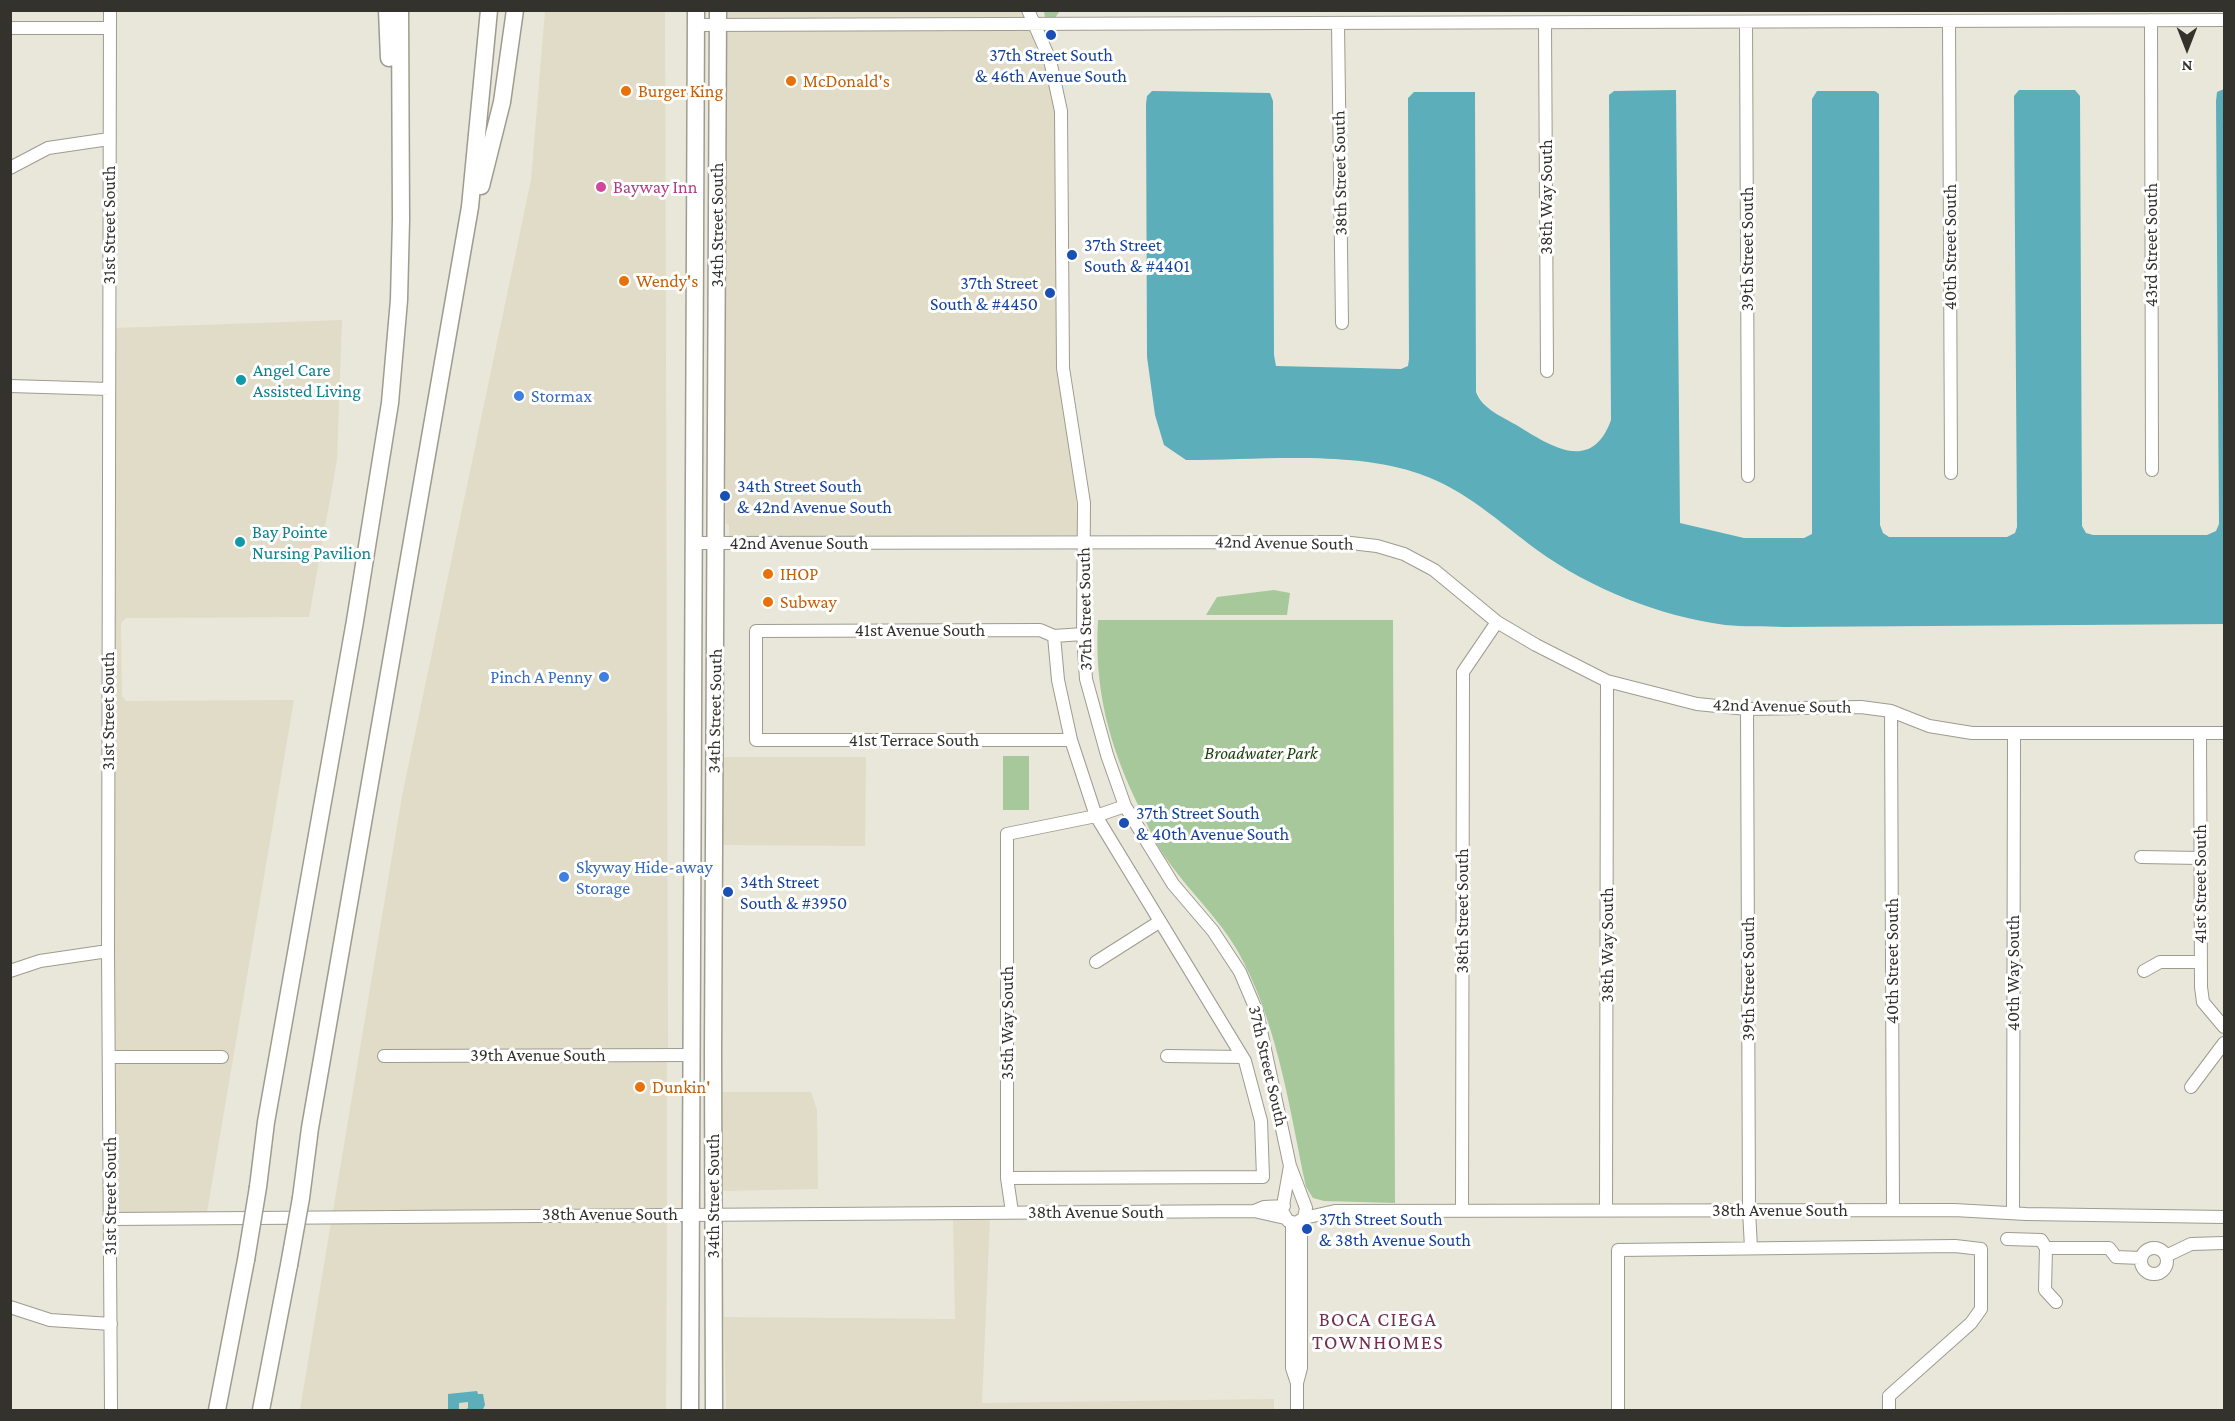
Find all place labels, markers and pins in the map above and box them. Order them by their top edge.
marker: 37th Street South & 46th Avenue South [1044,28,1058,42]
place label: 37th Street South & 46th Avenue South [975,44,1127,86]
place label: McDonald's [803,70,890,92]
marker: McDonald's [784,74,798,88]
place label: Burger King [638,80,723,102]
marker: Burger King [619,84,633,98]
place label: Bayway Inn [613,176,697,198]
marker: Bayway Inn [594,180,608,194]
place label: 37th Street South & #4401 [1084,234,1190,276]
marker: 37th Street South & #4401 [1065,248,1079,262]
place label: Wendy's [636,270,698,292]
place label: 37th Street South & #4450 [930,272,1038,314]
marker: Wendy's [617,274,631,288]
marker: 37th Street South & #4450 [1043,286,1057,300]
place label: Angel Care Assisted Living [253,359,361,401]
marker: Angel Care Assisted Living [234,373,248,387]
place label: Stormax [531,385,592,407]
marker: Stormax [512,389,526,403]
place label: 34th Street South & 42nd Avenue South [737,475,892,518]
marker: 34th Street South & 42nd Avenue South [718,489,732,503]
place label: Bay Pointe Nursing Pavilion [252,521,371,564]
marker: Bay Pointe Nursing Pavilion [233,535,247,549]
place label: IHOP [780,563,818,585]
marker: IHOP [761,567,775,581]
place label: Subway [780,591,837,613]
marker: Subway [761,595,775,609]
place label: Pinch A Penny [490,666,592,688]
marker: Pinch A Penny [597,670,611,684]
place label: 37th Street South & 40th Avenue South [1136,802,1289,844]
marker: 37th Street South & 40th Avenue South [1117,816,1131,830]
place label: Skyway Hide-away Storage [576,856,713,898]
marker: Skyway Hide-away Storage [557,870,571,884]
place label: 34th Street South & #3950 [740,871,847,914]
marker: 34th Street South & #3950 [721,885,735,899]
place label: Dunkin' [652,1076,710,1098]
marker: Dunkin' [633,1080,647,1094]
place label: 37th Street South & 38th Avenue South [1319,1208,1471,1250]
marker: 37th Street South & 38th Avenue South [1300,1222,1314,1236]

